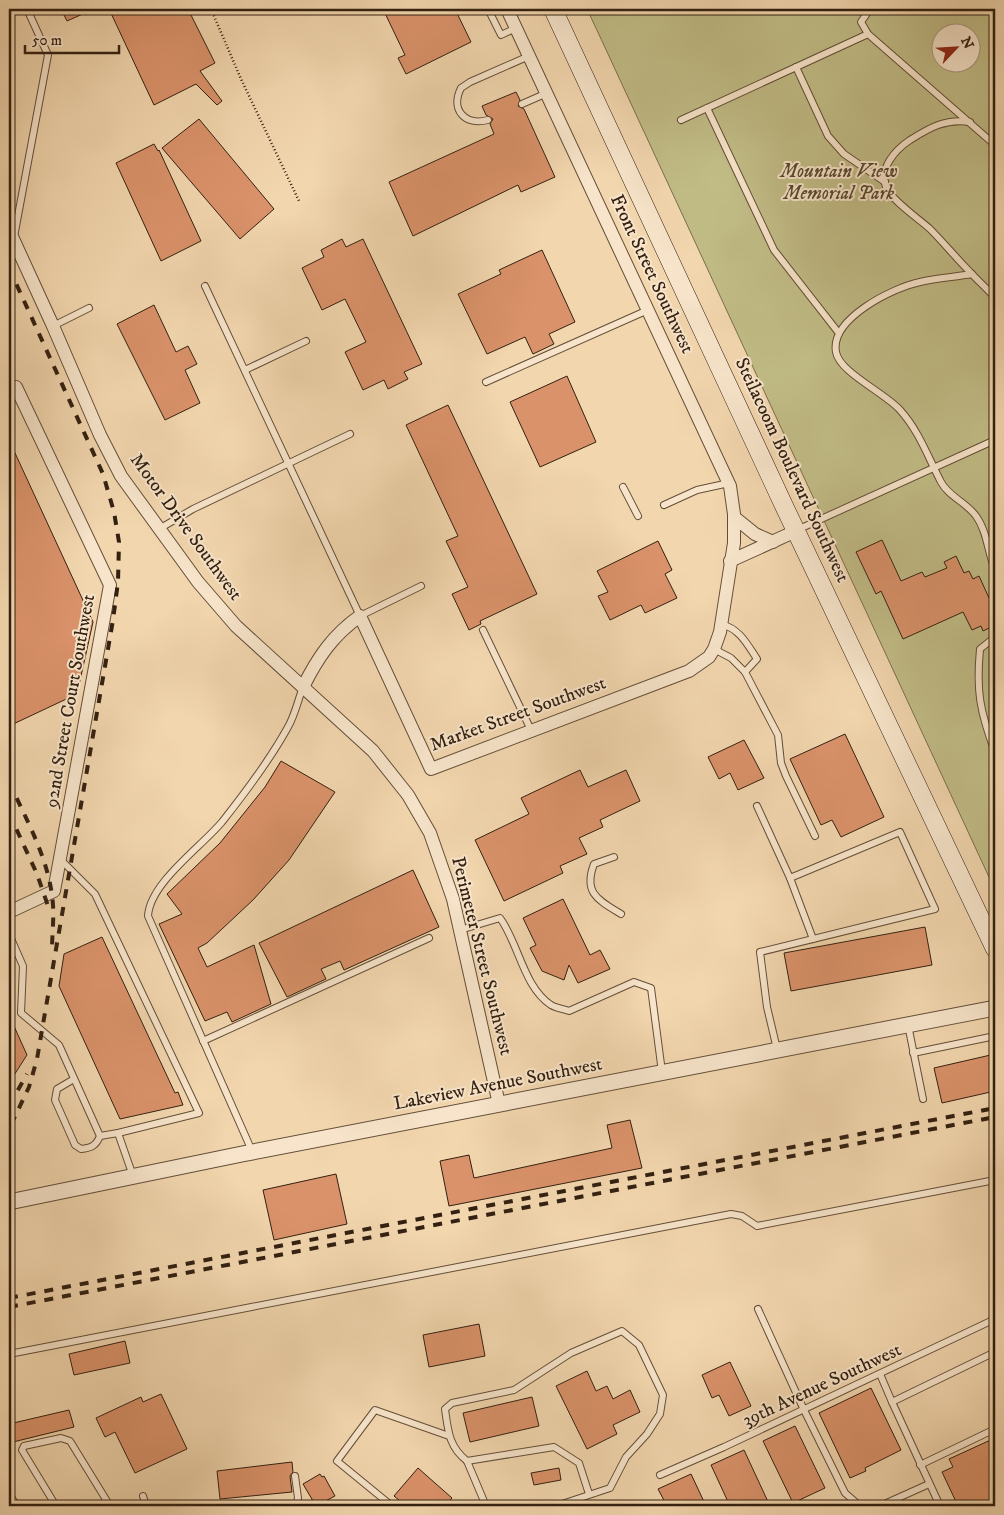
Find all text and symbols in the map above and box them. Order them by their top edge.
scale bar [25,22,119,54]
north arrow [932,22,982,72]
text: 50 m [32,31,62,50]
text: N [956,34,978,52]
park label: Mountain View Memorial Park [778,160,898,205]
street label: Front Street Southwest [605,191,699,357]
street label: Steilacoom Boulevard Southwest [730,354,854,586]
street label: Motor Drive Southwest [125,449,247,605]
street label: 92nd Street Court Southwest [40,593,100,810]
street label: Market Street Southwest [427,671,609,757]
street label: Perimeter Street Southwest [446,854,518,1058]
street label: Lakeview Avenue Southwest [392,1053,604,1115]
street label: 39th Avenue Southwest [739,1338,905,1432]

